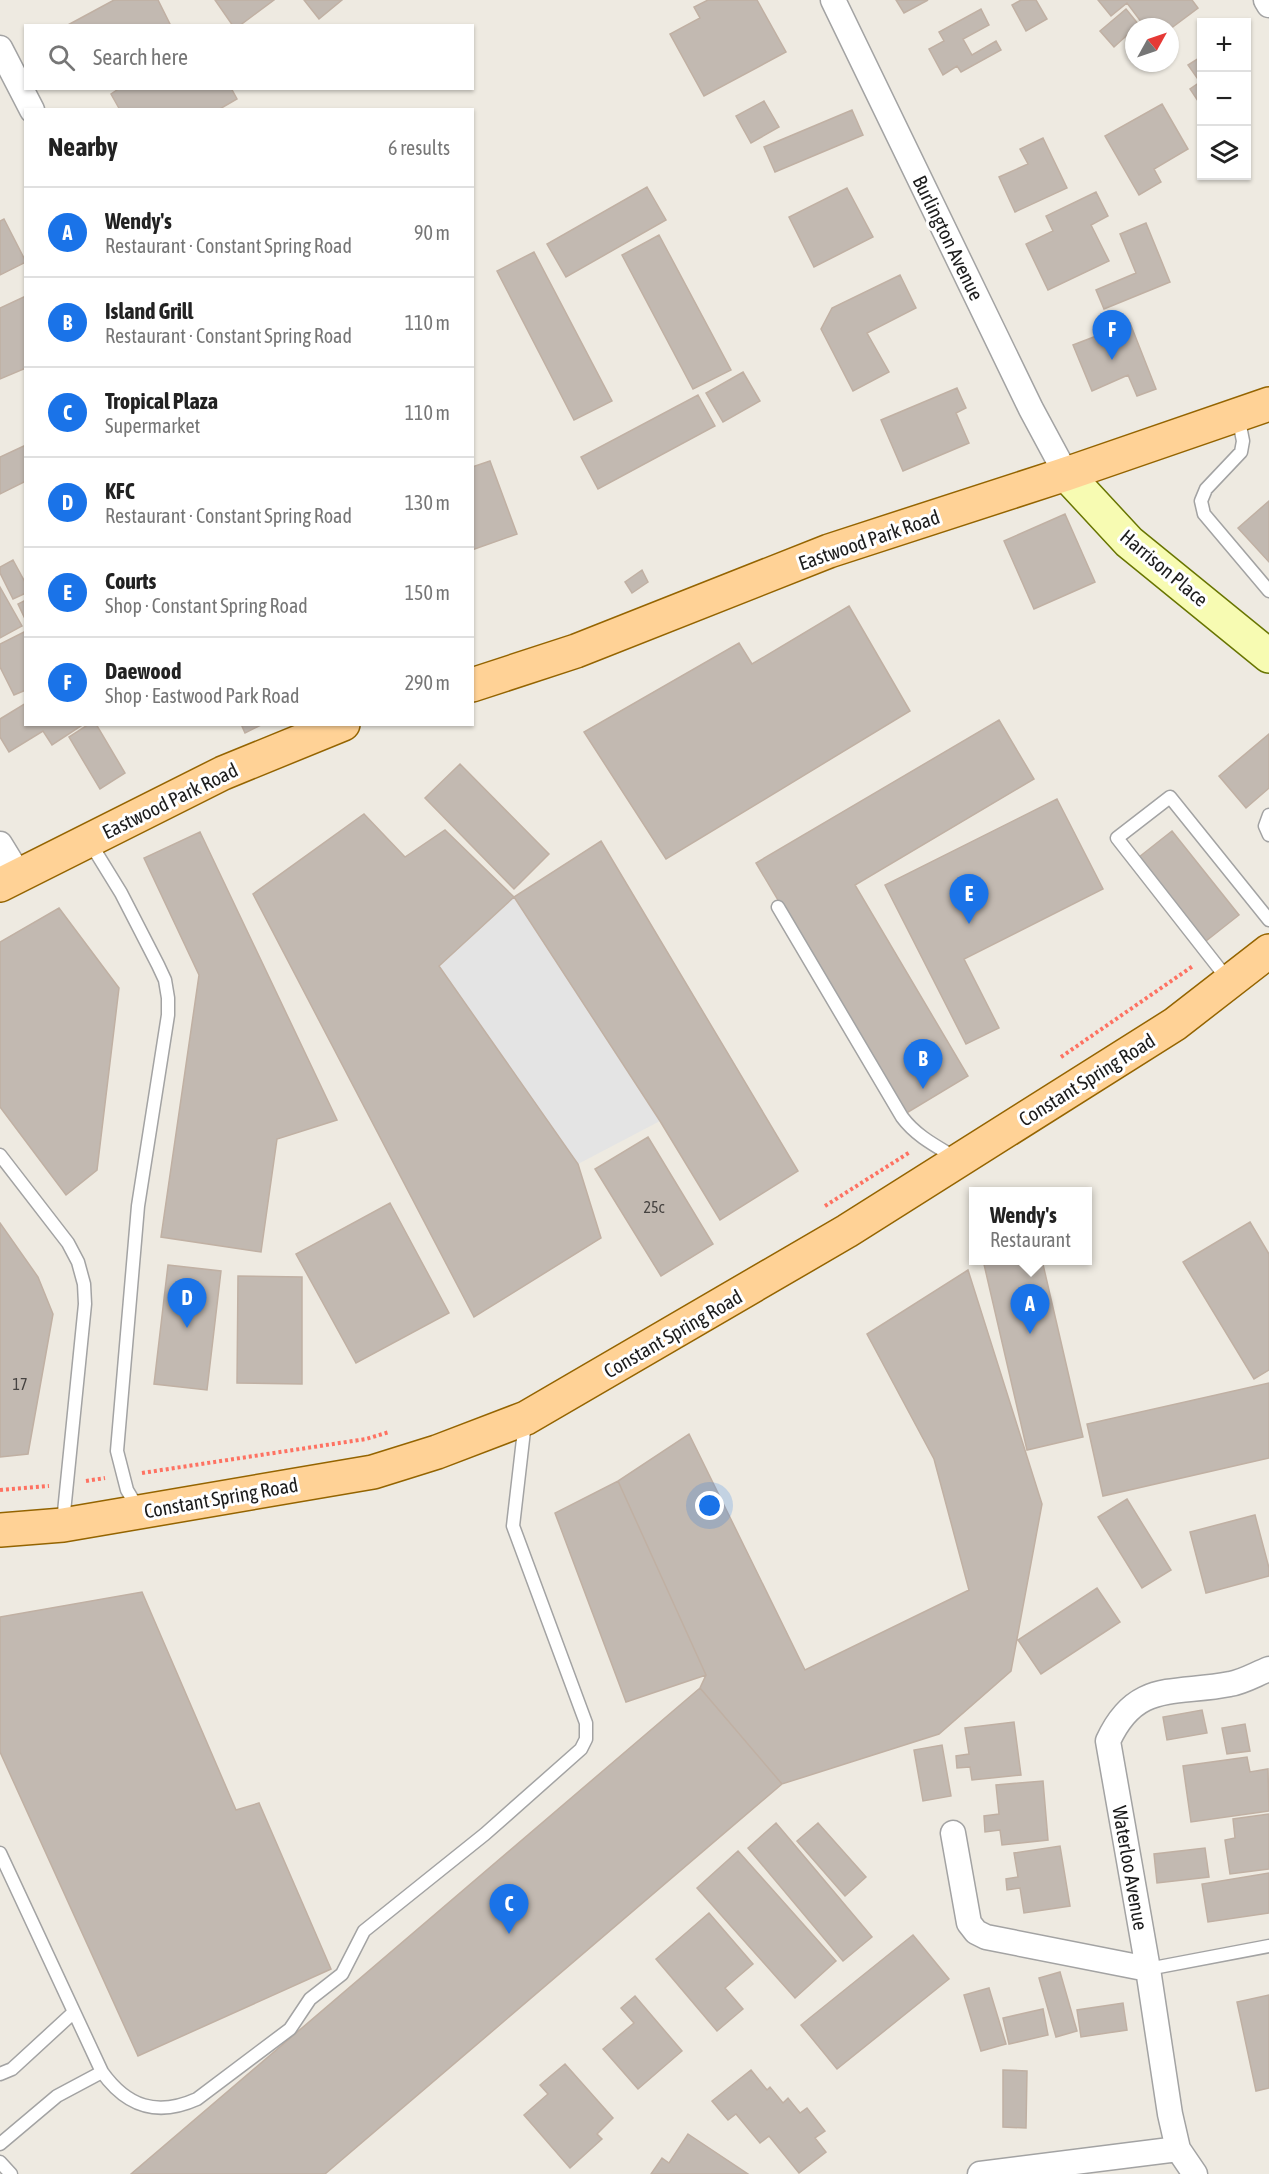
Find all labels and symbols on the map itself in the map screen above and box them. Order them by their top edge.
north arrow [1125,18,1179,72]
street label: Burlington Avenue [908,172,989,304]
pin: F [1092,310,1132,360]
street label: Eastwood Park Road [795,505,942,574]
street label: Harrison Place [1116,524,1213,611]
street label: Eastwood Park Road [98,758,241,843]
pin: E [950,874,988,924]
street label: Constant Spring Road [1014,1028,1159,1131]
pin: B [904,1040,942,1089]
house number: 25c [644,1198,665,1216]
pin: D [168,1278,207,1328]
pin: A [1010,1284,1050,1334]
street label: Constant Spring Road [599,1285,746,1383]
house number: 17 [12,1375,28,1393]
street label: Constant Spring Road [142,1473,300,1522]
your location [695,1491,724,1520]
street label: Waterloo Avenue [1108,1804,1153,1932]
pin: C [490,1884,528,1934]

